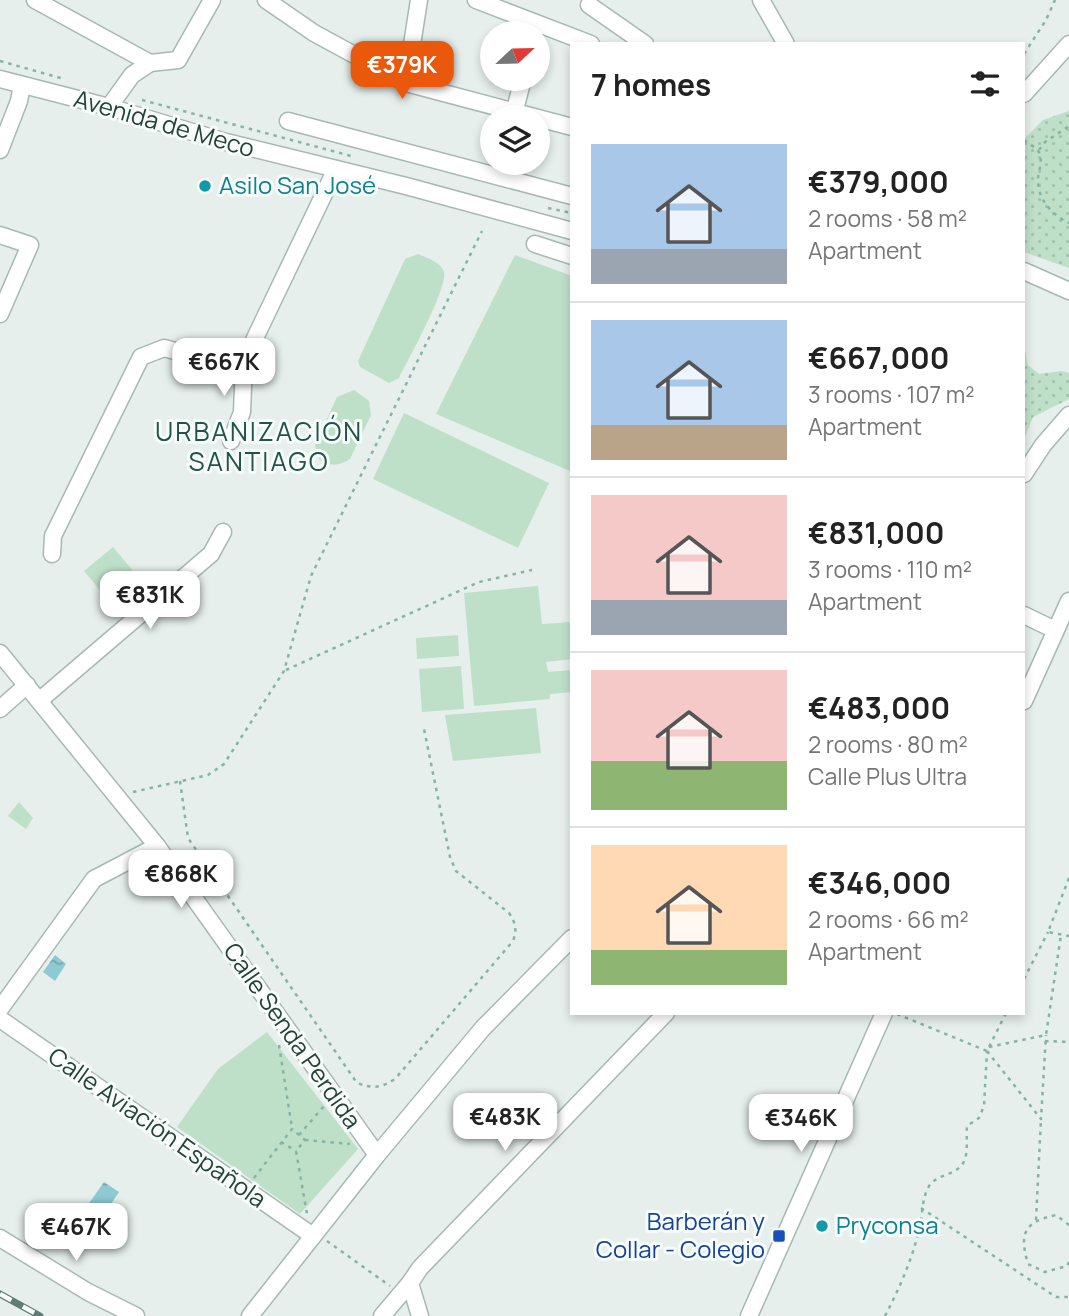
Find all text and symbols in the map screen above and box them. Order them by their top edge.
north arrow [480,21,550,91]
map controls [480,21,550,175]
pin: €379K [353,42,451,101]
text: €379K [367,48,437,80]
text: 7 homes [591,64,711,105]
icon: filters [966,65,1004,103]
street label: Avenida de Meco [70,81,258,164]
button: layers [480,105,550,175]
text: €379,000 [808,161,949,202]
place label: Asilo San José [219,168,376,201]
icon: home [647,172,731,256]
marker: Asilo San José [197,178,213,194]
text: 2 rooms · 58 m² [808,202,967,234]
text: Apartment [808,234,922,266]
text: €667,000 [808,337,950,378]
pin: €667K [175,338,273,398]
text: €667K [188,345,260,377]
icon: home [647,348,731,432]
text: 3 rooms · 107 m² [808,378,974,410]
text: Apartment [808,410,922,442]
district label: URBANIZACIÓN SANTIAGO [155,413,363,479]
text: €831,000 [808,512,945,553]
icon: home [647,523,731,607]
text: 3 rooms · 110 m² [808,553,972,585]
pin: €831K [101,572,199,631]
text: €831K [116,578,184,610]
text: Apartment [808,585,922,617]
text: €483,000 [808,687,950,728]
icon: home [647,698,731,782]
text: 2 rooms · 80 m² [808,728,968,760]
text: Calle Plus Ultra [808,760,967,792]
pin: €868K [132,850,230,910]
text: €868K [144,857,218,889]
text: €346,000 [808,862,951,903]
icon: home [647,873,731,957]
text: 2 rooms · 66 m² [808,903,969,935]
text: Apartment [808,935,922,967]
street label: Calle Senda Perdida [217,936,370,1135]
street label: Calle Aviación Española [42,1039,273,1215]
pin: €483K [456,1094,554,1153]
pin: €346K [752,1094,850,1154]
text: €483K [469,1100,541,1132]
text: €346K [765,1101,837,1133]
pin: €467K [27,1204,125,1263]
place label: Barberán y Collar - Colegio [596,1204,765,1265]
place label: Pryconsa [836,1208,938,1241]
text: €467K [41,1210,111,1242]
marker: Pryconsa [814,1218,830,1234]
marker: Barberán y Collar - Colegio [771,1228,787,1244]

